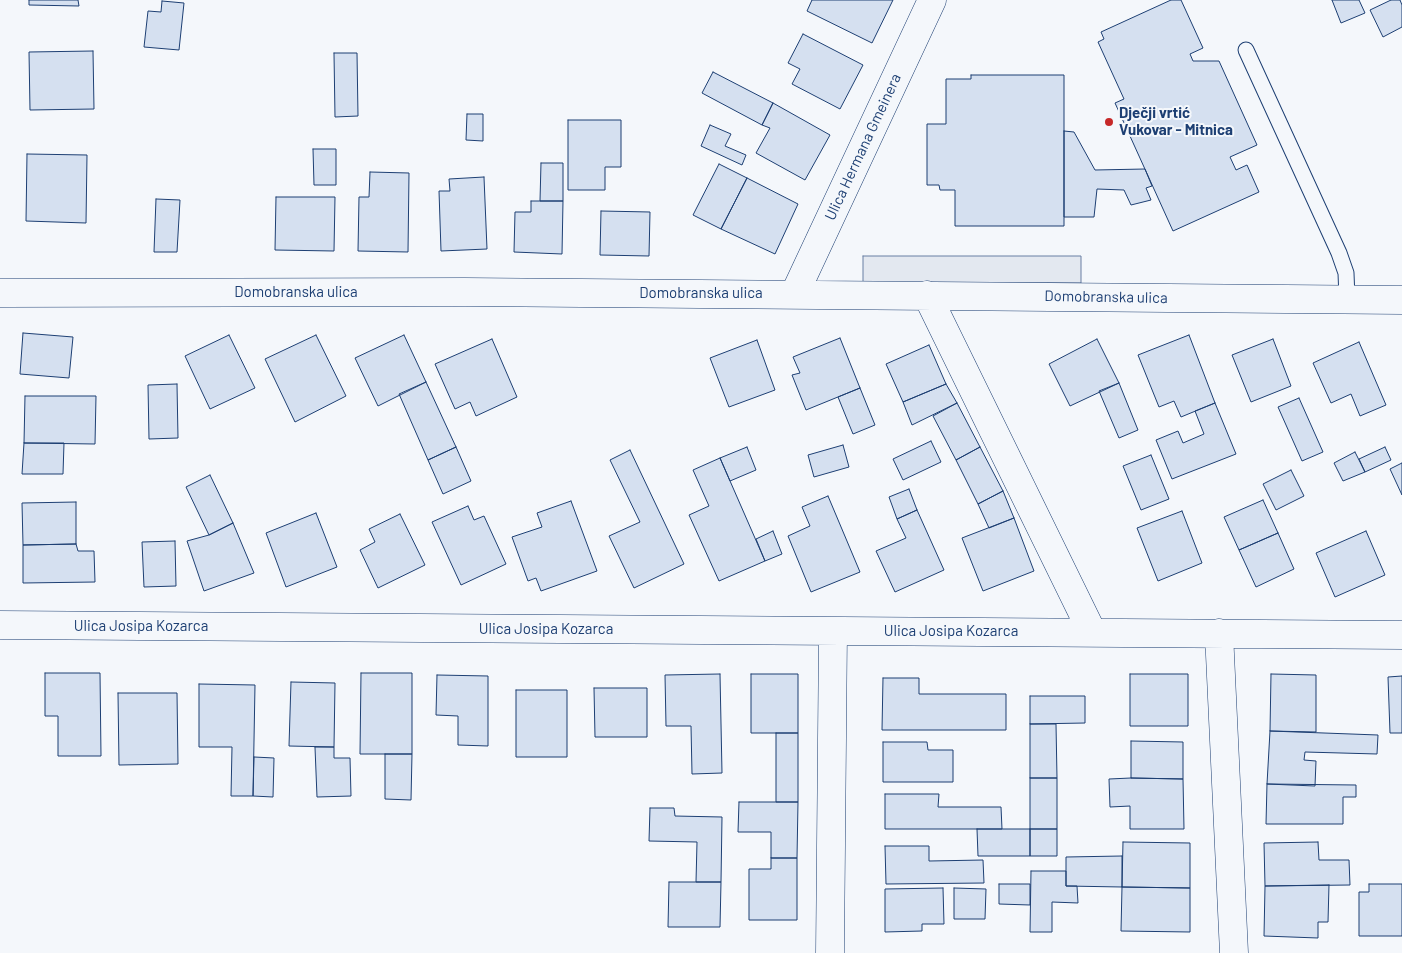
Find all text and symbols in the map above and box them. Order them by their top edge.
street label: Ulica Hermana Gmeinera [821,71,905,223]
place label: Dječji vrtić Vukovar - Mitnica [1119,104,1233,139]
marker: Dječji vrtić Vukovar - Mitnica [1103,116,1115,128]
street label: Domobranska ulica [234,283,358,301]
street label: Domobranska ulica [639,284,763,302]
street label: Domobranska ulica [1044,287,1168,307]
street label: Ulica Josipa Kozarca [74,617,208,635]
street label: Ulica Josipa Kozarca [479,620,613,638]
street label: Ulica Josipa Kozarca [884,622,1018,640]

